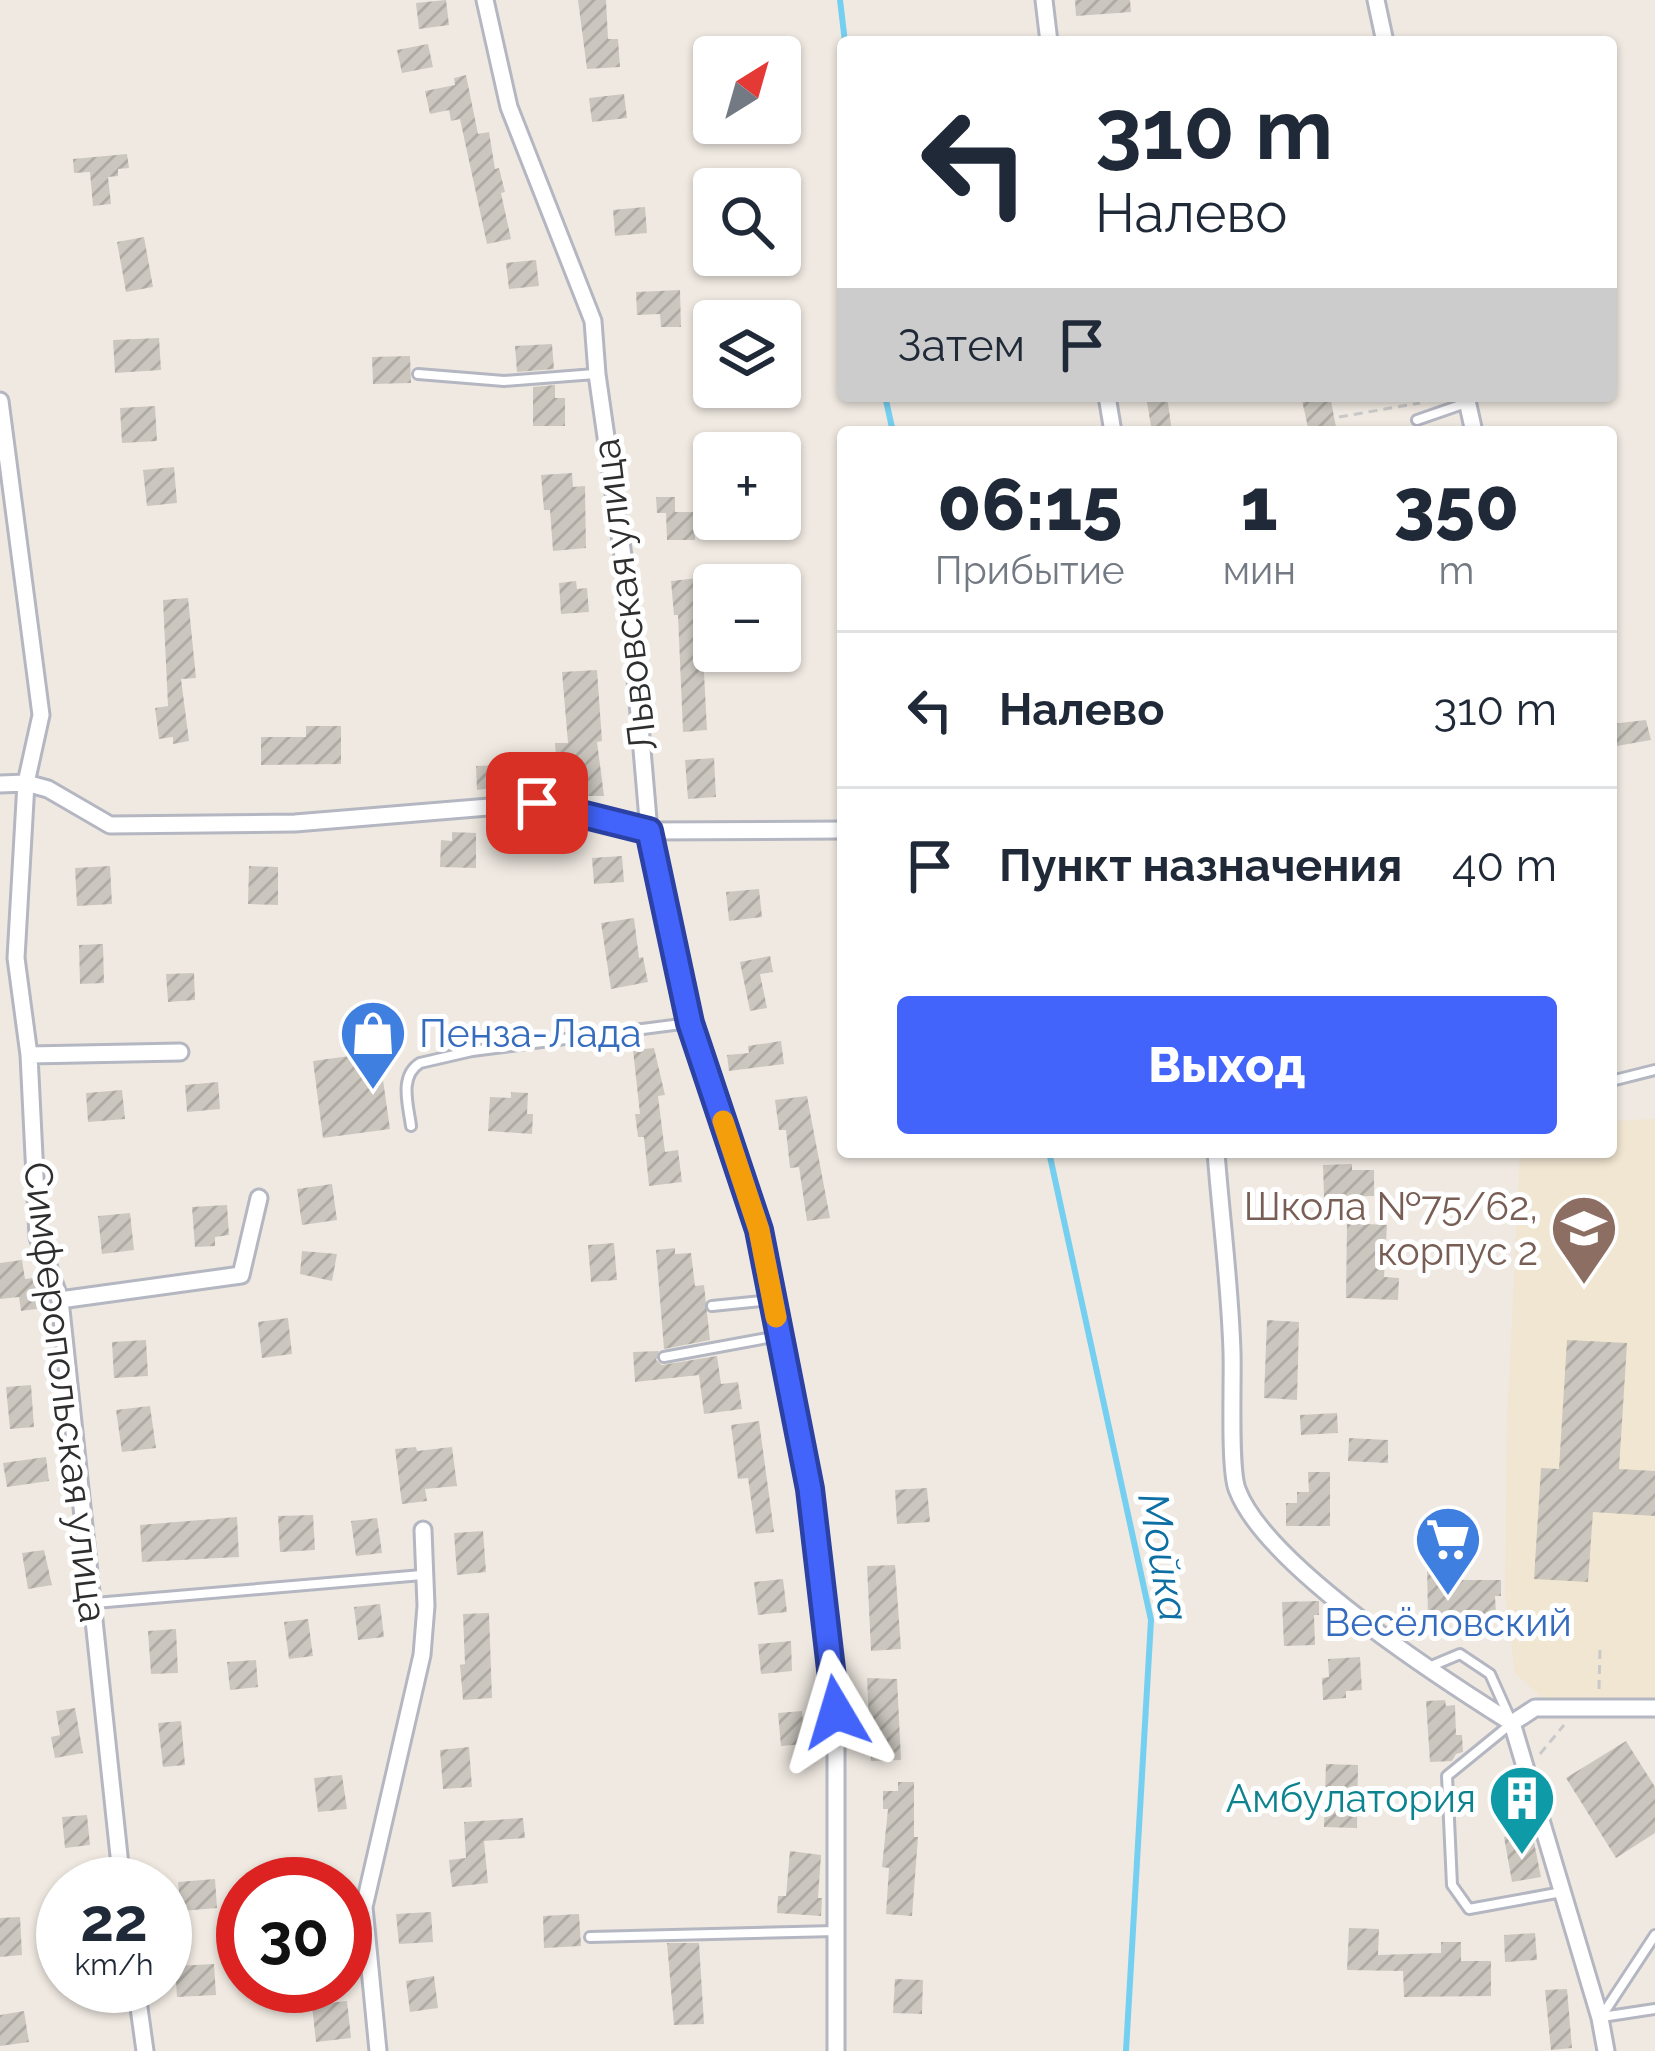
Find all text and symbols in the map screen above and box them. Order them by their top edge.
north arrow [693,36,801,144]
map controls [693,36,801,672]
text: 310 m [1095,80,1333,179]
icon: left [897,84,1053,240]
button: search [693,168,801,276]
text: Налево [1095,181,1287,245]
button: layers [693,300,801,408]
icon: arrive [1049,312,1115,378]
text: Затем [897,319,1025,372]
button: + [693,432,801,540]
street label: Львовская улица [582,436,666,754]
text: 06:15 [937,462,1122,547]
text: 1 [1241,462,1278,547]
text: 350 [1394,462,1519,547]
text: Прибытие [935,547,1125,593]
text: мин [1223,547,1296,593]
text: m [1438,547,1474,593]
button: − [693,564,801,672]
icon: left [897,677,963,743]
text: Налево [999,683,1165,736]
text: 310 m [1433,683,1557,736]
pin [486,752,588,854]
icon: arrive [504,770,570,836]
icon: arrive [897,833,963,899]
text: Пункт назначения [999,839,1402,892]
text: 40 m [1452,839,1557,892]
button: Выход [897,996,1557,1134]
shop icon: Пенза-Лада [338,998,408,1092]
place label: Пенза-Лада [419,1010,642,1056]
street label: Симферопольская улица [15,1159,117,1625]
place label: Школа №75/62, корпус 2 [1244,1183,1538,1274]
school or university icon: Школа №75/62, корпус 2 [1549,1193,1619,1287]
water label: Мойка [1128,1489,1199,1625]
supermarket icon: Весёловский [1413,1504,1483,1598]
place label: Весёловский [1324,1599,1572,1645]
position arrow [773,1649,899,1775]
building icon: Амбулатория [1487,1763,1557,1857]
place label: Амбулатория [1226,1775,1476,1821]
speed limit sign: 30 [216,1857,372,2013]
text: 22 [80,1885,148,1955]
text: km/h [74,1947,154,1982]

